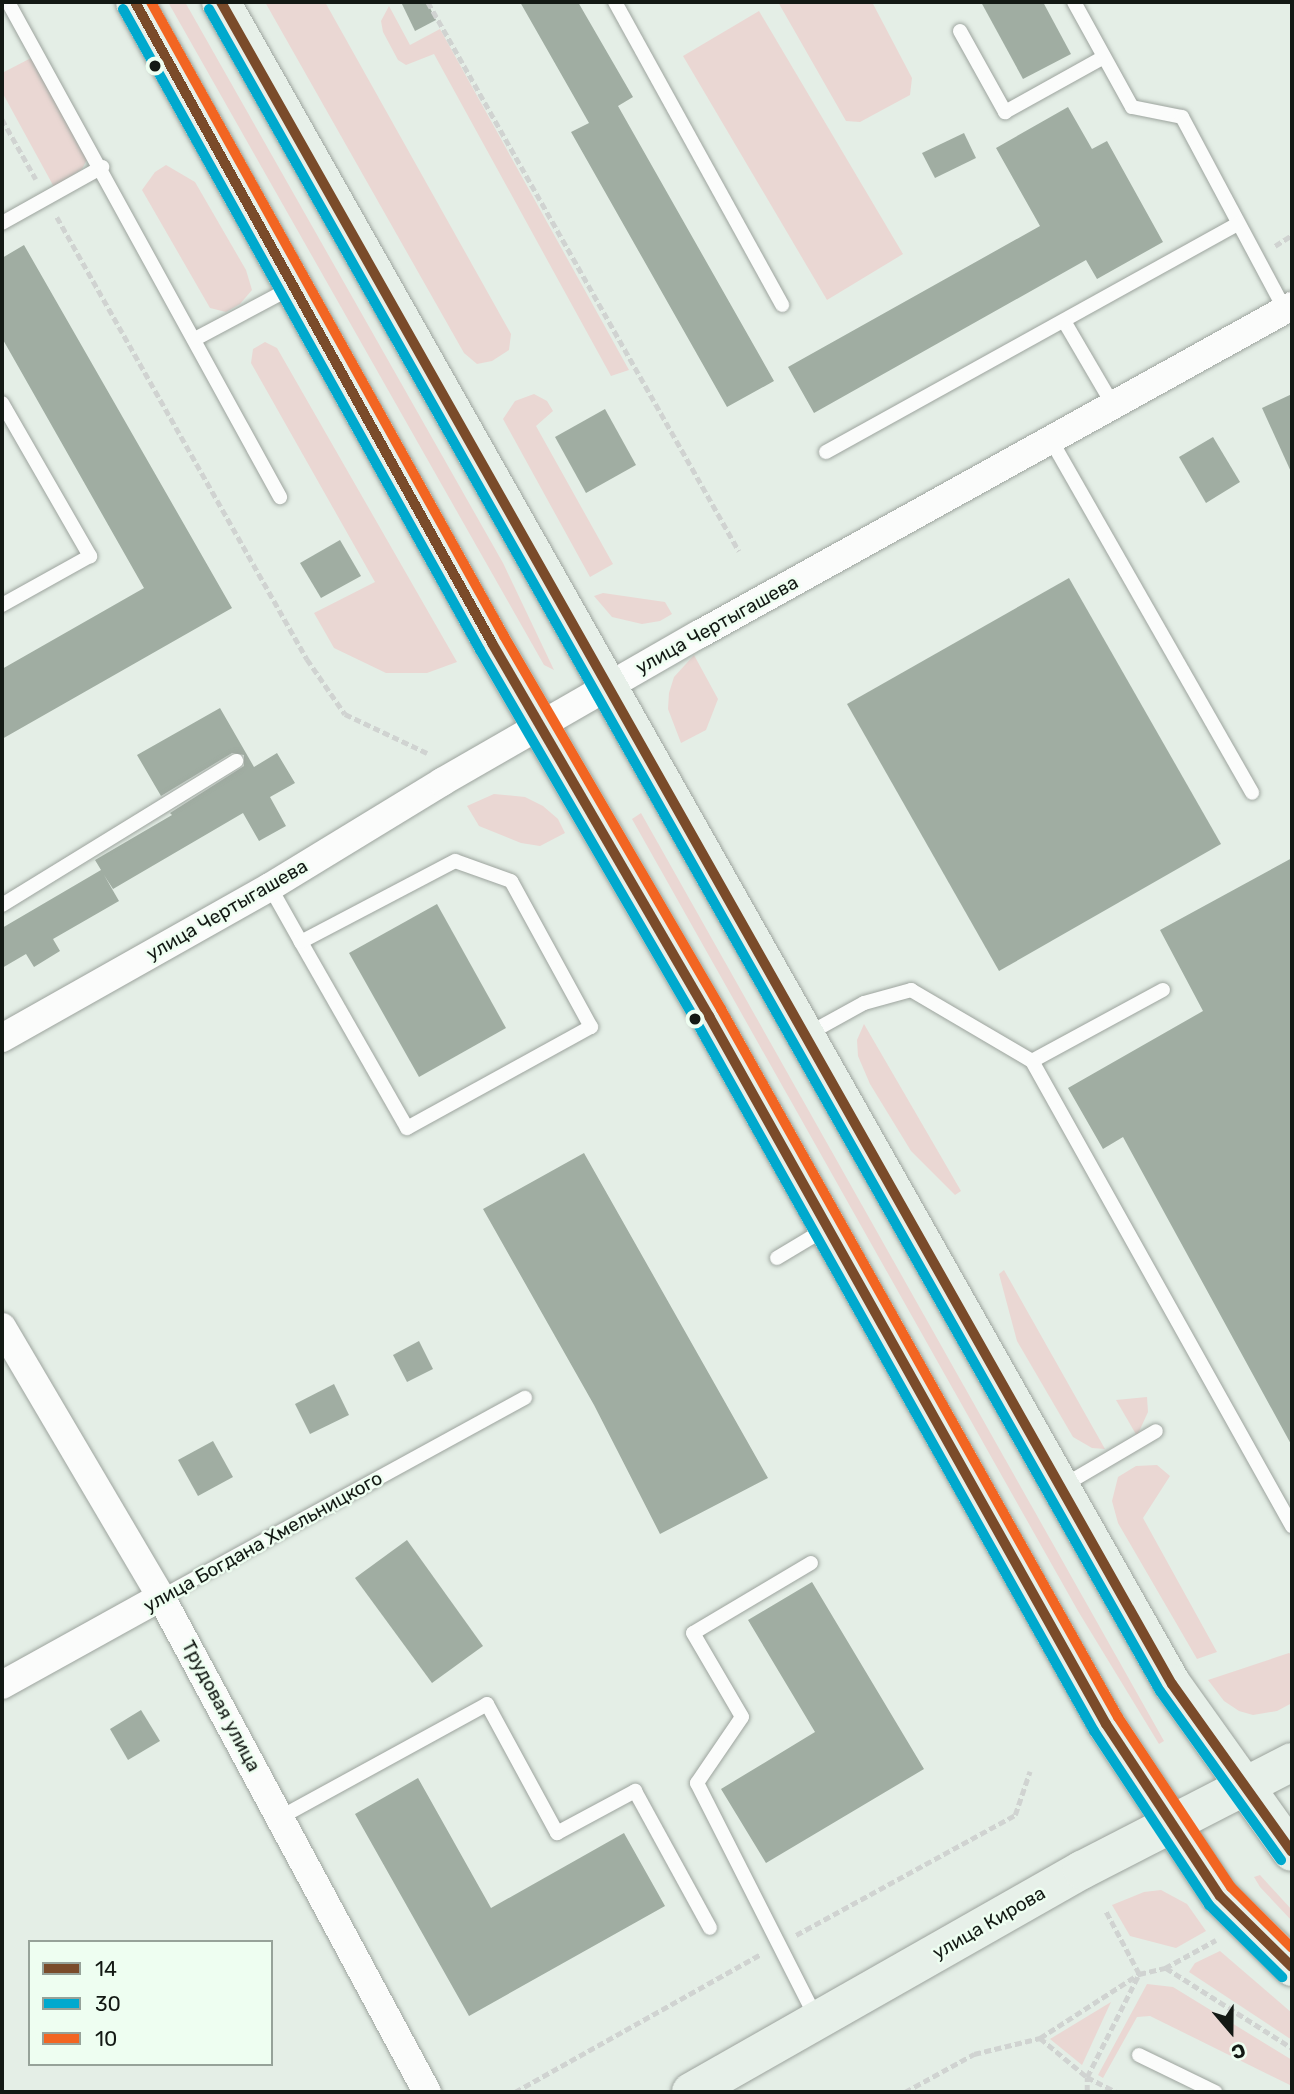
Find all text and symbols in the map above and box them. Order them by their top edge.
unlabelled marker [148,59,162,73]
street label: улица Чертыгашева [632,571,802,679]
street label: улица Чертыгашева [142,855,312,965]
unlabelled marker [688,1012,702,1026]
street label: улица Богдана Хмельницкого [140,1467,386,1617]
street label: Трудовая улица [177,1636,265,1776]
street label: улица Кирова [929,1882,1049,1964]
legend [28,1940,273,2066]
text: 14 [95,1956,117,1981]
text: 30 [95,1991,121,2016]
north arrow [1196,1996,1266,2066]
text: 10 [95,2026,117,2051]
text: С [1228,2038,1249,2064]

